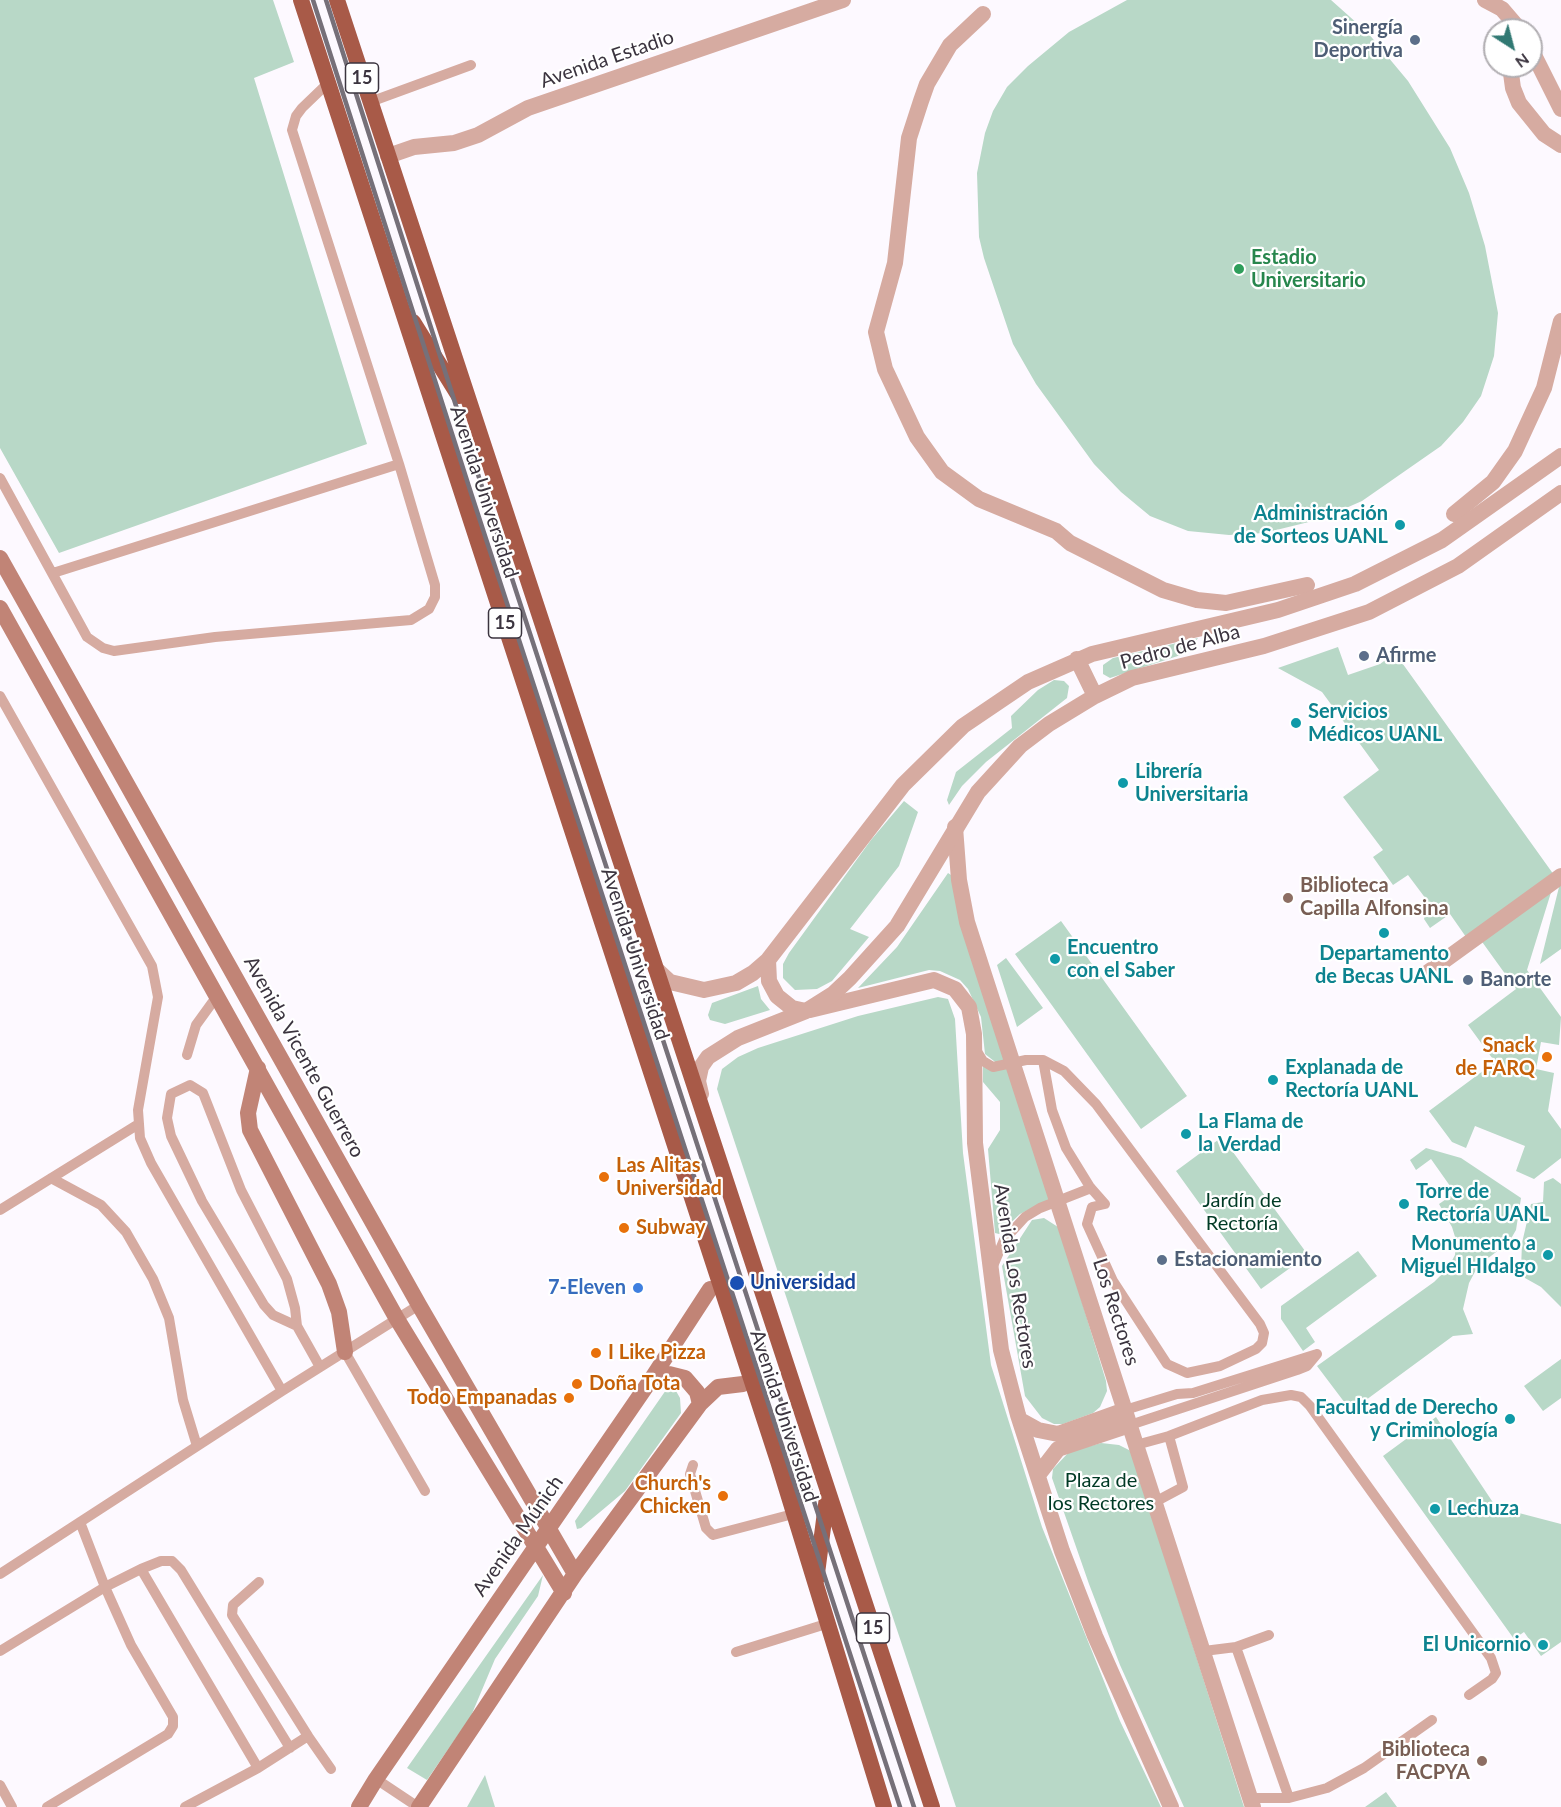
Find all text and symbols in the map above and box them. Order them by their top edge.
place label: Sinergía Deportiva [1314,16,1403,63]
north arrow [1483,18,1543,78]
street label: Avenida Estadio [537,25,677,93]
marker: Sinergía Deportiva [1408,33,1422,47]
text: N [1512,50,1533,73]
road number: 15 [346,63,378,93]
place label: Estadio Universitario [1251,246,1366,293]
marker: Estadio Universitario [1232,262,1246,276]
street label: Avenida Universidad [445,403,523,581]
place label: Administración de Sorteos UANL [1234,502,1388,549]
marker: Administración de Sorteos UANL [1393,518,1407,532]
road number: 15 [488,608,522,638]
street label: Pedro de Alba [1118,620,1242,674]
place label: Afirme [1376,644,1436,668]
marker: Afirme [1357,649,1371,663]
place label: Servicios Médicos UANL [1308,700,1442,747]
marker: Servicios Médicos UANL [1289,716,1303,730]
place label: Librería Universitaria [1135,760,1248,807]
marker: Librería Universitaria [1116,776,1130,790]
street label: Avenida Universidad [596,865,674,1043]
place label: Biblioteca Capilla Alfonsina [1300,874,1449,921]
marker: Biblioteca Capilla Alfonsina [1281,891,1295,905]
marker: Departamento de Becas UANL [1377,926,1391,940]
place label: Encuentro con el Saber [1067,936,1175,983]
place label: Departamento de Becas UANL [1315,942,1453,989]
street label: Avenida Vicente Guerrero [239,952,369,1162]
marker: Encuentro con el Saber [1048,952,1062,966]
place label: Banorte [1480,968,1551,992]
marker: Banorte [1461,973,1475,987]
place label: Snack de FARQ [1455,1034,1535,1081]
marker: Snack de FARQ [1540,1050,1554,1064]
place label: Explanada de Rectoría UANL [1285,1056,1418,1103]
marker: Explanada de Rectoría UANL [1266,1073,1280,1087]
place label: La Flama de la Verdad [1198,1110,1303,1157]
marker: La Flama de la Verdad [1179,1127,1193,1141]
place label: Las Alitas Universidad [616,1154,722,1201]
marker: Las Alitas Universidad [597,1170,611,1184]
place label: Torre de Rectoría UANL [1416,1180,1549,1227]
street label: Avenida Los Rectores [989,1182,1041,1370]
park label: Jardín de Rectoría [1203,1189,1281,1236]
marker: Torre de Rectoría UANL [1397,1197,1411,1211]
place label: Subway [636,1216,706,1240]
marker: Subway [617,1221,631,1235]
place label: Monumento a Miguel HIdalgo [1400,1232,1536,1279]
place label: Estacionamiento [1174,1248,1322,1272]
marker: Monumento a Miguel HIdalgo [1541,1248,1555,1262]
marker: Estacionamiento [1155,1253,1169,1267]
street label: Los Rectores [1087,1255,1145,1369]
place label: Universidad [750,1271,856,1295]
marker: Universidad [728,1274,746,1292]
place label: 7-Eleven [548,1276,626,1300]
marker: 7-Eleven [631,1281,645,1295]
street label: Avenida Universidad [745,1327,823,1505]
place label: I Like Pizza [608,1341,706,1365]
marker: I Like Pizza [589,1346,603,1360]
place label: Doña Tota [589,1372,680,1396]
marker: Doña Tota [570,1377,584,1391]
place label: Todo Empanadas [407,1386,557,1410]
marker: Todo Empanadas [562,1391,576,1405]
place label: Facultad de Derecho y Criminología [1315,1396,1498,1443]
marker: Facultad de Derecho y Criminología [1503,1412,1517,1426]
park label: Plaza de los Rectores [1048,1469,1154,1516]
street label: Avenida Múnich [468,1471,568,1601]
place label: Church's Chicken [635,1472,711,1519]
marker: Church's Chicken [716,1489,730,1503]
place label: Lechuza [1447,1497,1519,1521]
marker: Lechuza [1428,1502,1442,1516]
road number: 15 [856,1613,890,1643]
place label: El Unicornio [1423,1633,1531,1657]
marker: El Unicornio [1536,1638,1550,1652]
place label: Biblioteca FACPYA [1381,1738,1470,1785]
marker: Biblioteca FACPYA [1475,1754,1489,1768]

